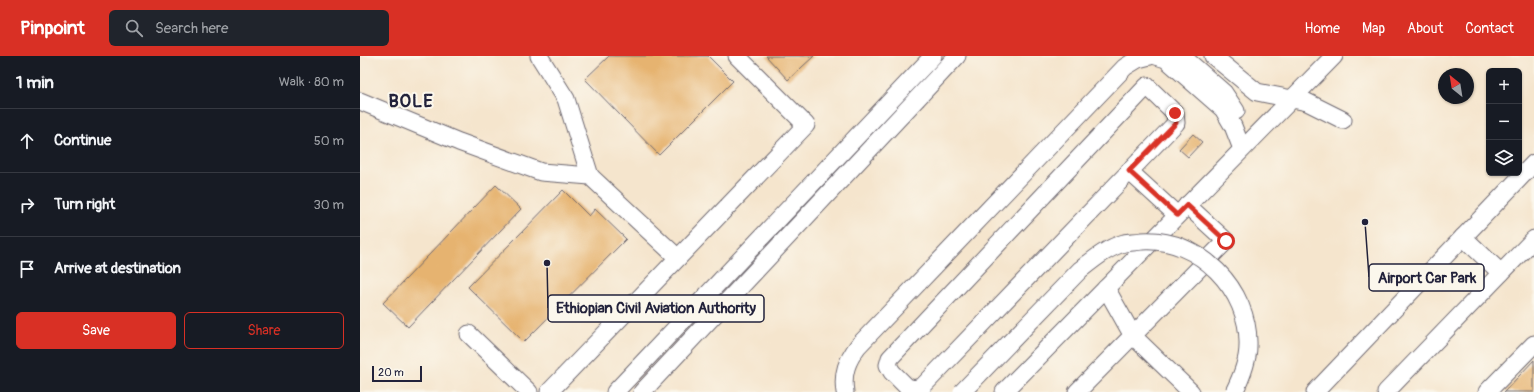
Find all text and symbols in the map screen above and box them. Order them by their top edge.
search box [109,10,389,46]
text: Pinpoint [20,16,85,40]
icon: search [123,17,145,39]
text: Search here [155,19,228,38]
text: Home [1305,20,1340,37]
text: Map [1362,20,1385,37]
text: About [1407,20,1443,37]
text: Contact [1465,20,1514,37]
north arrow [1438,68,1474,104]
map controls [1486,68,1522,176]
button: + [1486,68,1522,104]
text: 1 min [16,72,54,93]
text: Walk · 80 m [279,74,344,90]
district label: BOLE [388,90,434,113]
route end [1166,104,1184,122]
button: − [1486,104,1522,140]
icon: ahead [16,130,38,152]
text: Continue [54,131,112,150]
text: 50 m [314,133,344,149]
button: layers [1486,140,1522,176]
icon: right [16,194,38,216]
text: Turn right [54,195,115,214]
text: 30 m [314,197,344,213]
route start [1217,232,1235,250]
icon: arrive [16,258,38,280]
text: Arrive at destination [54,259,181,278]
callout: Airport Car Park [1369,264,1484,291]
text: Airport Car Park [1378,269,1477,288]
callout: Ethiopian Civil Aviation Authority [548,295,764,322]
text: Ethiopian Civil Aviation Authority [556,299,757,318]
button: Save [16,312,176,349]
button: Share [184,312,344,349]
scale bar [372,364,422,383]
text: 20 m [378,366,404,379]

